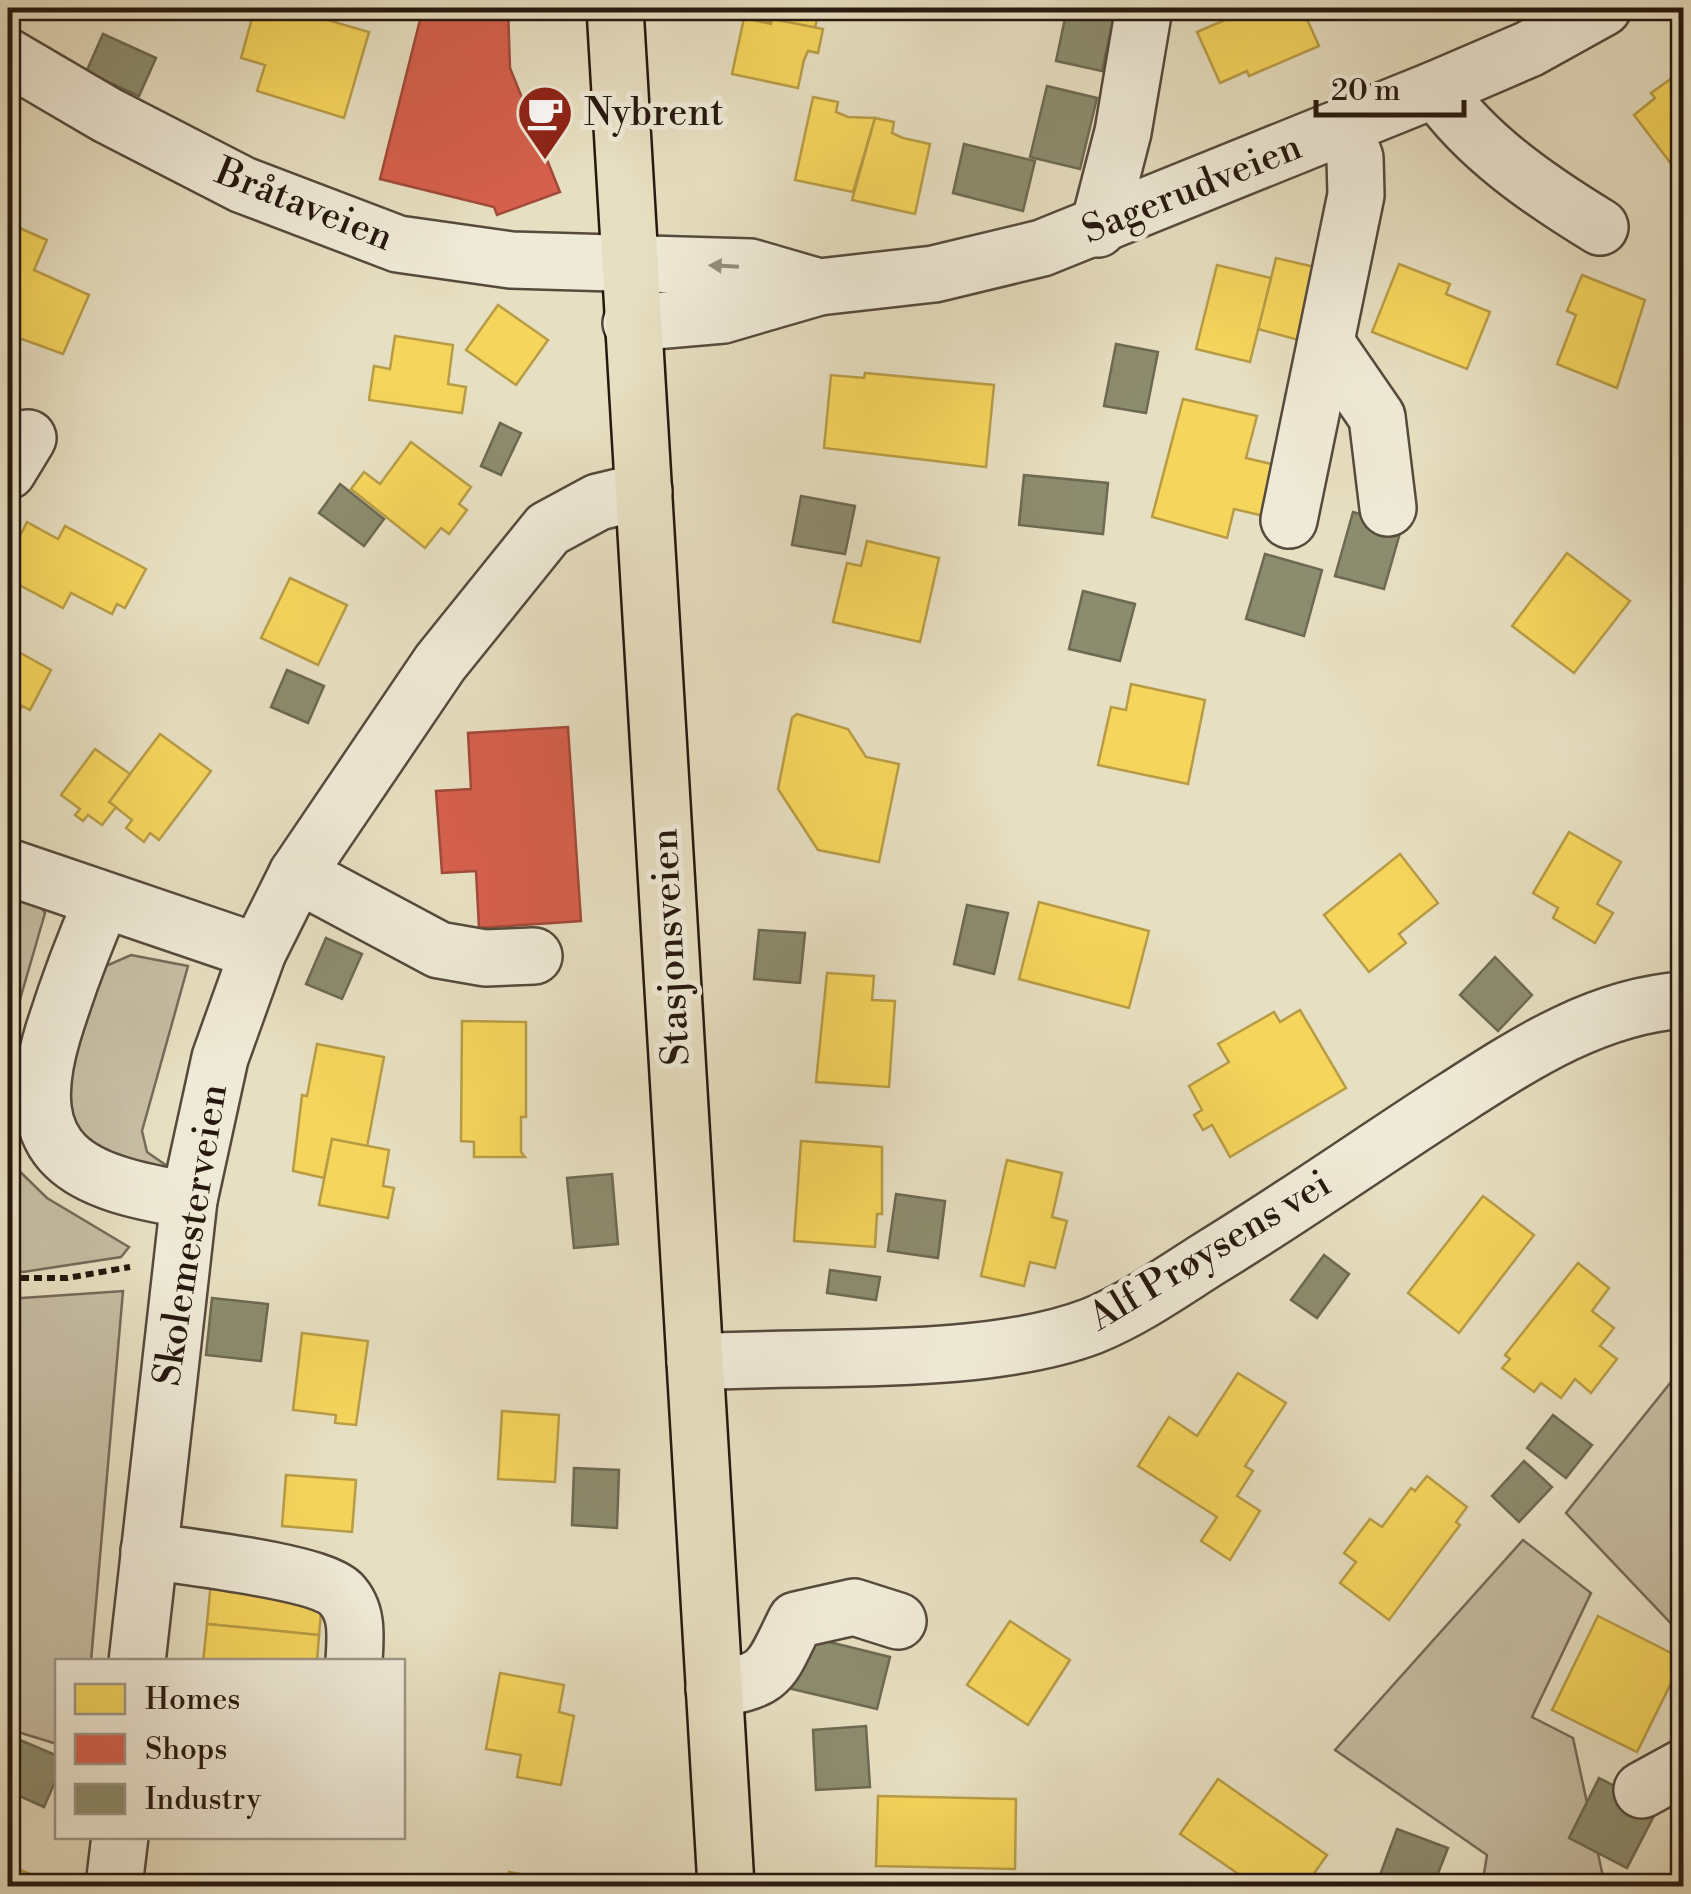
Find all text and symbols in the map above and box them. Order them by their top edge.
scale bar [1316,55,1464,117]
text: 20 m [1331,72,1400,110]
cafe icon: Nybrent [515,83,575,162]
place label: Nybrent [584,90,724,137]
street label: Sagerudveien [1075,124,1309,254]
street label: Bråtaveien [208,148,400,262]
one-way arrow [708,258,740,274]
street label: Stasjonsveien [641,827,701,1067]
street label: Skolemesterveien [144,1081,238,1389]
street label: Alf Prøysens vei [1080,1160,1339,1342]
legend [55,1659,405,1839]
text: Homes [145,1681,240,1719]
text: Shops [145,1731,227,1769]
text: Industry [145,1781,261,1819]

